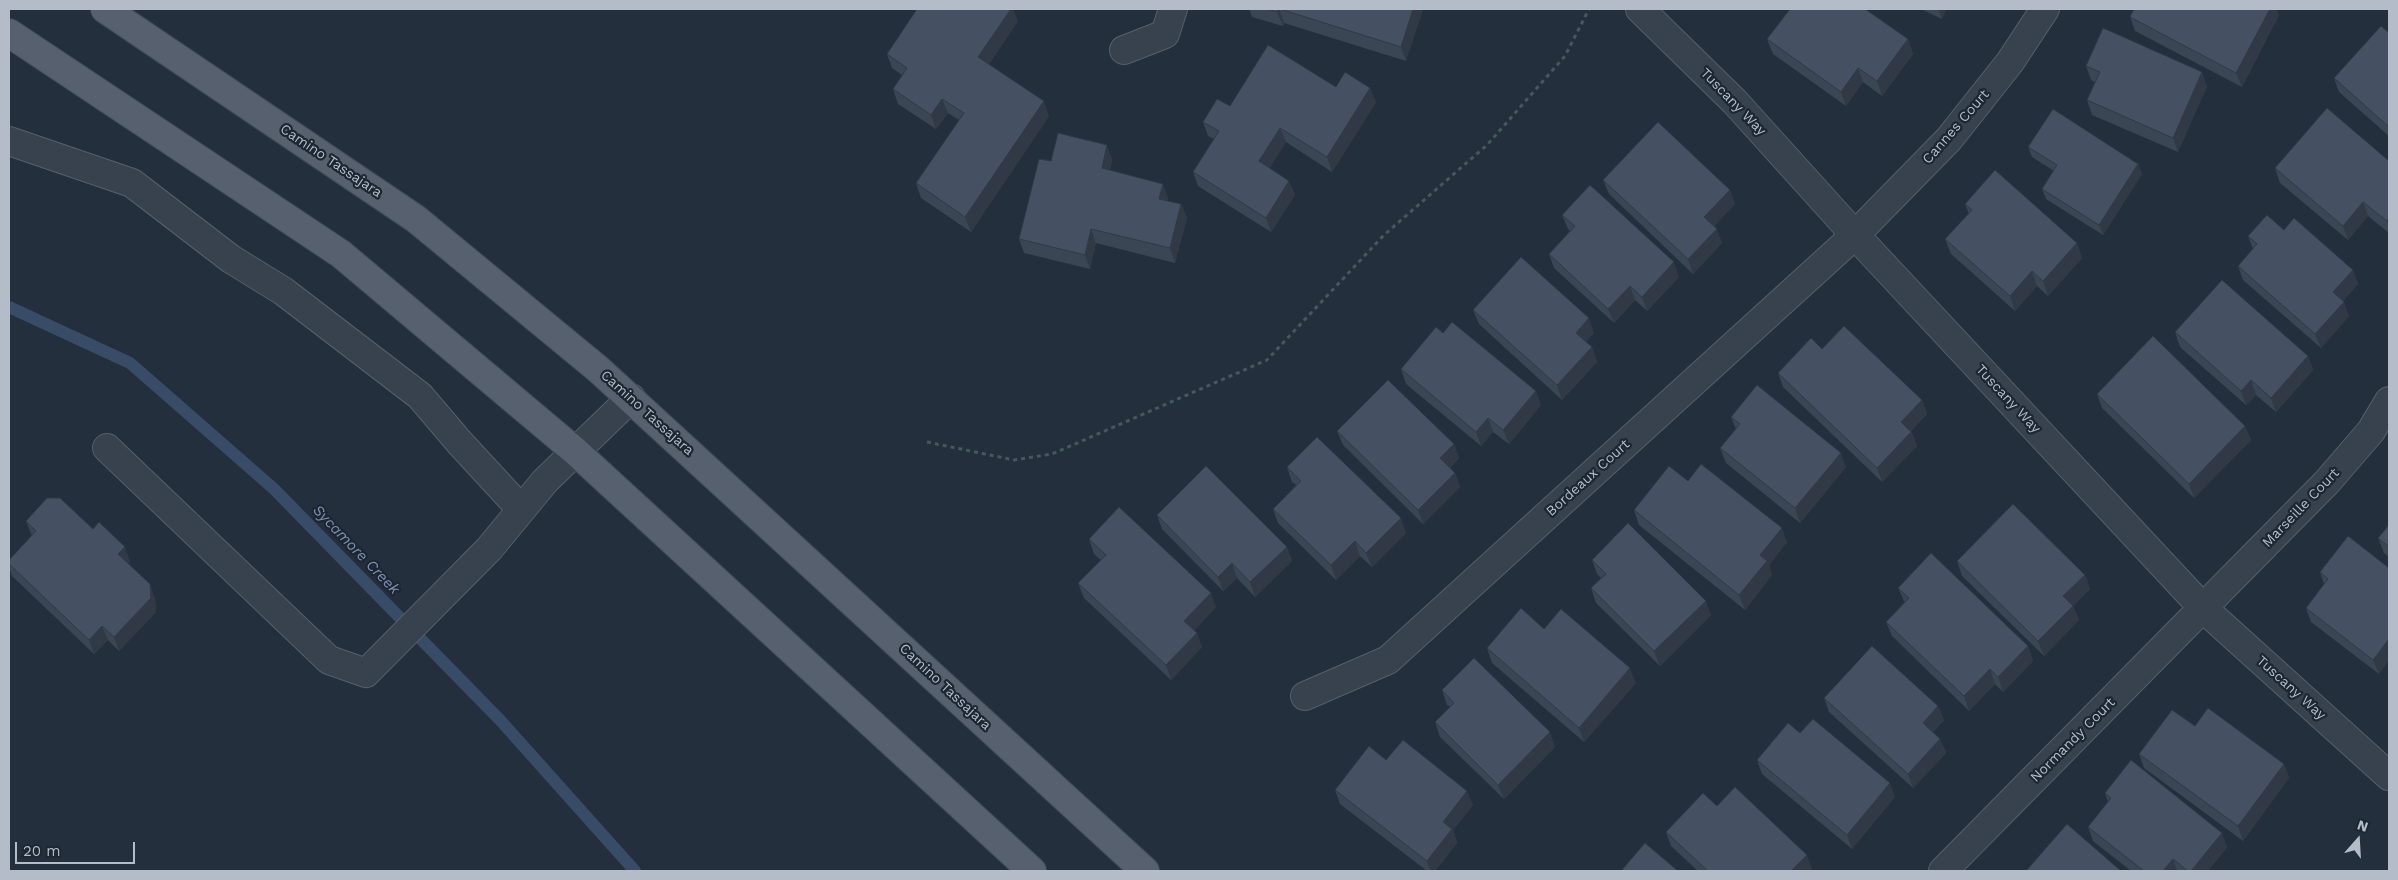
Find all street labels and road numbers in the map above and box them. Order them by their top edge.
street label: Tuscany Way [1697,65,1769,139]
street label: Cannes Court [1919,86,1993,168]
street label: Camino Tassajara [277,121,385,201]
street label: Tuscany Way [1972,361,2044,437]
street label: Camino Tassajara [597,367,697,459]
street label: Bordeaux Court [1543,436,1633,520]
street label: Marseille Court [2259,465,2343,551]
street label: Camino Tassajara [896,640,994,734]
street label: Tuscany Way [2253,653,2329,723]
street label: Normandy Court [2027,694,2119,786]

